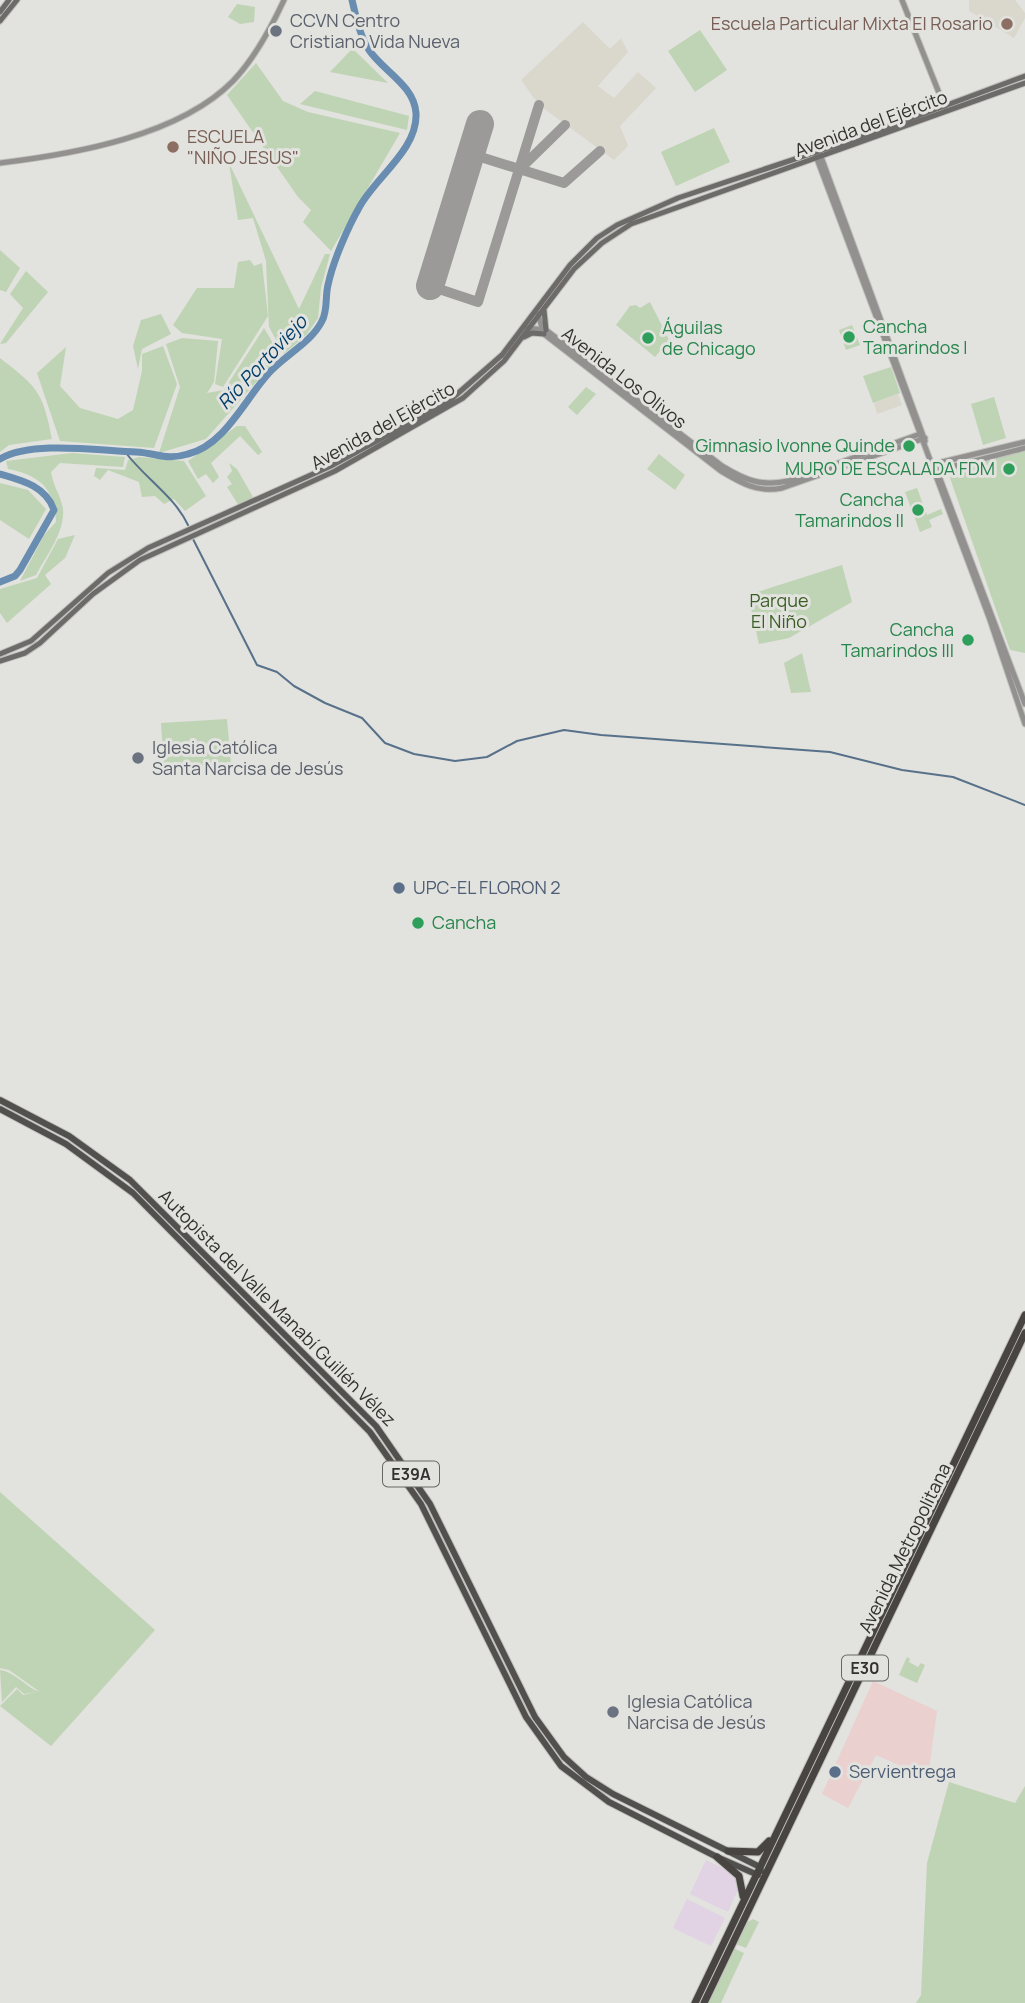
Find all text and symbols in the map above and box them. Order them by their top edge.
place label: CCVN Centro Cristiano Vida Nueva [290,8,460,53]
place label: Escuela Particular Mixta El Rosario [711,11,993,35]
marker: Escuela Particular Mixta El Rosario [999,16,1015,32]
marker: CCVN Centro Cristiano Vida Nueva [268,23,284,39]
street label: Avenida del Ejército [791,84,950,162]
place label: ESCUELA "NIÑO JESUS" [187,124,299,169]
marker: ESCUELA "NIÑO JESUS" [165,139,181,155]
water label: Río Portoviejo [211,308,314,415]
place label: Cancha Tamarindos I [863,314,968,359]
place label: Águilas de Chicago [662,315,756,360]
street label: Avenida Los Olivos [557,321,692,433]
marker: Cancha Tamarindos I [841,329,857,345]
marker: Águilas de Chicago [640,330,656,346]
street label: Avenida del Ejército [306,376,459,475]
place label: Gimnasio Ivonne Quinde [695,433,895,457]
marker: Gimnasio Ivonne Quinde [901,438,917,454]
place label: MURO DE ESCALADA FDM [785,456,995,480]
marker: MURO DE ESCALADA FDM [1001,461,1017,477]
place label: Cancha Tamarindos II [795,487,904,532]
marker: Cancha Tamarindos II [910,502,926,518]
park label: Parque El Niño [750,588,808,633]
place label: Cancha Tamarindos III [841,617,954,662]
marker: Cancha Tamarindos III [960,632,976,648]
place label: Iglesia Católica Santa Narcisa de Jesús [152,735,343,780]
marker: Iglesia Católica Santa Narcisa de Jesús [130,750,146,766]
place label: UPC-EL FLORON 2 [413,875,561,899]
marker: UPC-EL FLORON 2 [391,880,407,896]
place label: Cancha [432,910,496,934]
marker: Cancha [410,915,426,931]
street label: Autopista del Valle Manabí Guillén Vélez [154,1184,401,1431]
street label: Avenida Metropolitana [852,1459,956,1637]
road number: E39A [383,1462,439,1486]
road number: E30 [842,1656,888,1680]
place label: Iglesia Católica Narcisa de Jesús [627,1689,766,1734]
marker: Iglesia Católica Narcisa de Jesús [605,1704,621,1720]
place label: Servientrega [849,1759,956,1783]
marker: Servientrega [827,1764,843,1780]

